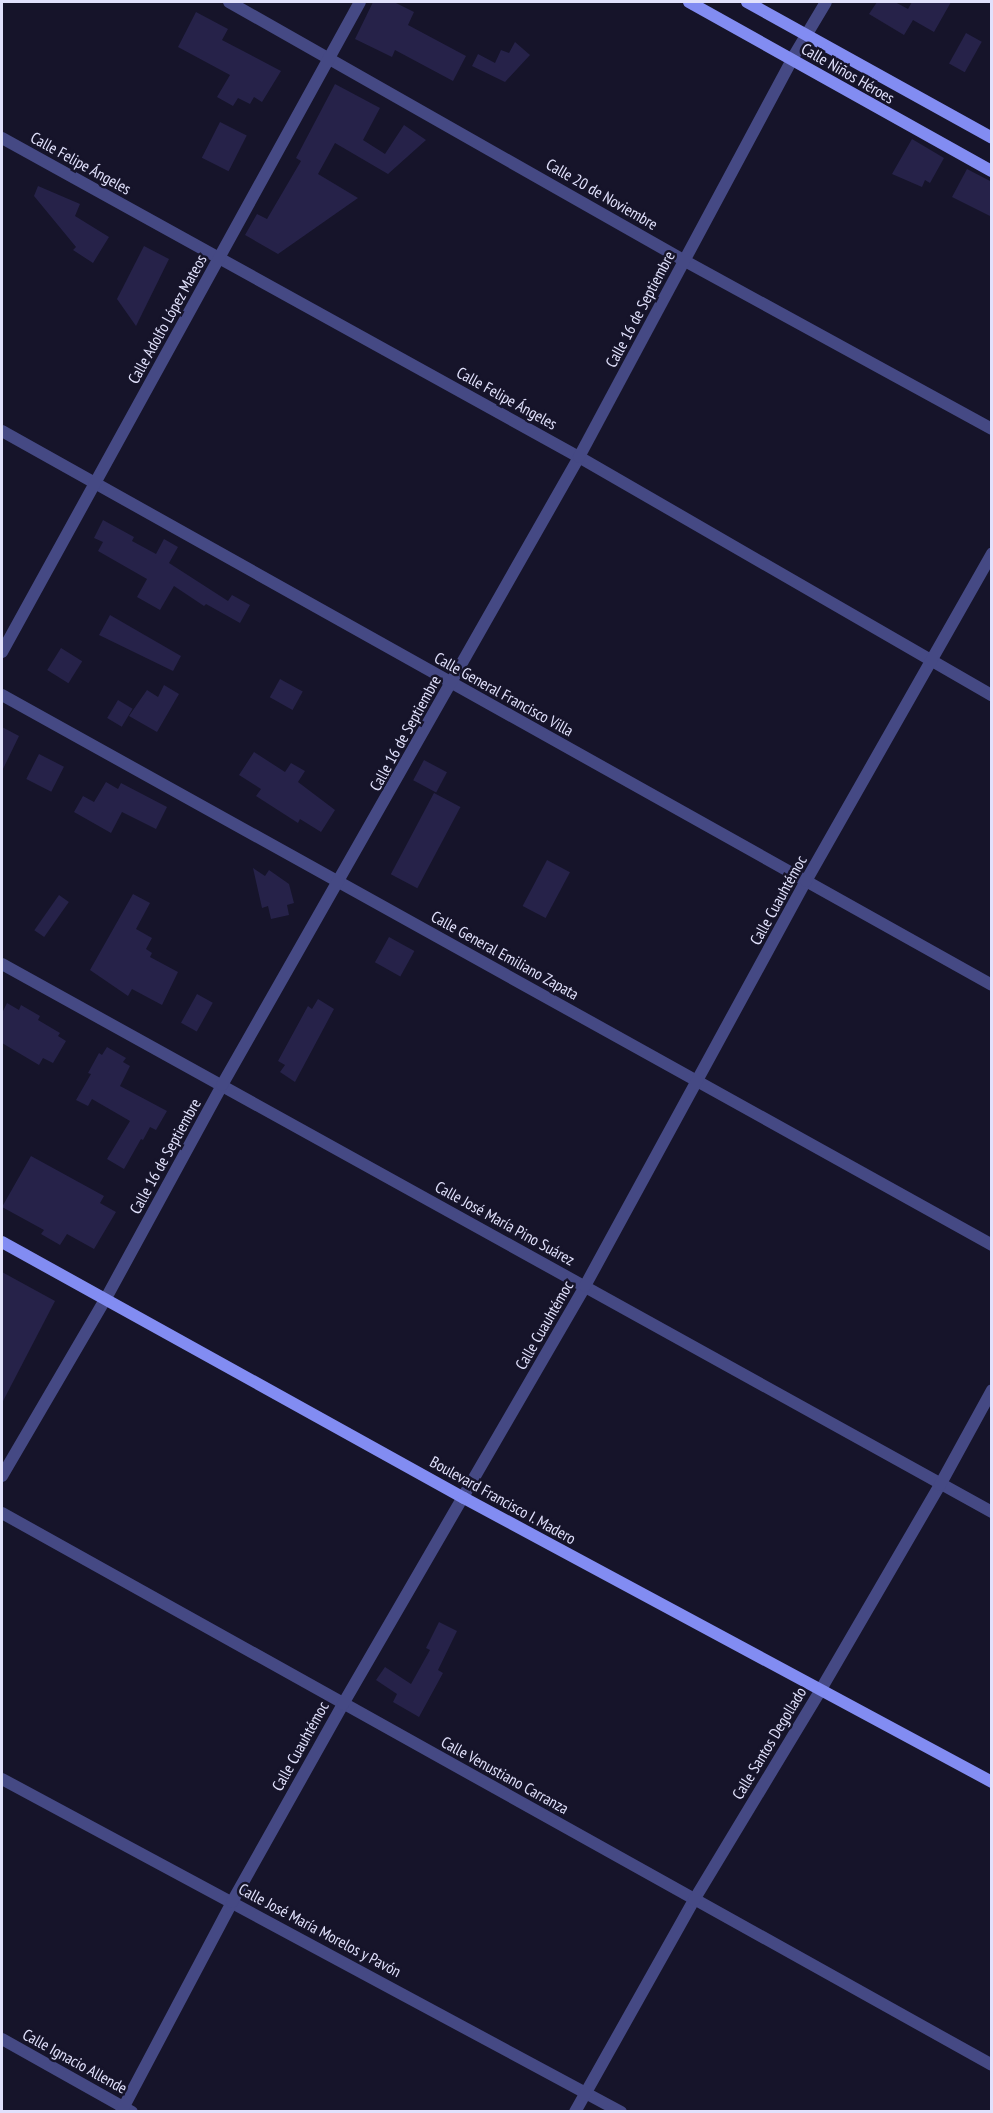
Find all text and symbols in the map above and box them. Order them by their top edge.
street label: Calle Niños Héroes [798,39,898,107]
street label: Calle Felipe Ángeles [27,127,135,199]
street label: Calle 20 de Noviembre [543,154,661,234]
street label: Calle 16 de Septiembre [601,248,679,370]
street label: Calle Adolfo López Mateos [123,251,211,387]
street label: Calle Felipe Ángeles [453,362,561,434]
street label: Calle General Francisco Villa [431,648,577,740]
street label: Calle 16 de Septiembre [365,672,445,794]
street label: Calle Cuauhtémoc [746,852,810,948]
street label: Calle General Emiliano Zapata [428,906,582,1004]
street label: Calle 16 de Septiembre [125,1095,205,1217]
street label: Calle José María Pino Suárez [432,1177,578,1269]
street label: Calle Cuauhtémoc [511,1277,577,1373]
street label: Boulevard Francisco I. Madero [426,1452,580,1548]
street label: Calle Santos Degollado [728,1683,810,1803]
street label: Calle Cuauhtémoc [268,1698,332,1794]
street label: Calle Venustiano Carranza [438,1732,572,1818]
street label: Calle José María Morelos y Pavón [235,1879,405,1981]
street label: Calle Ignacio Allende [19,2024,131,2098]

